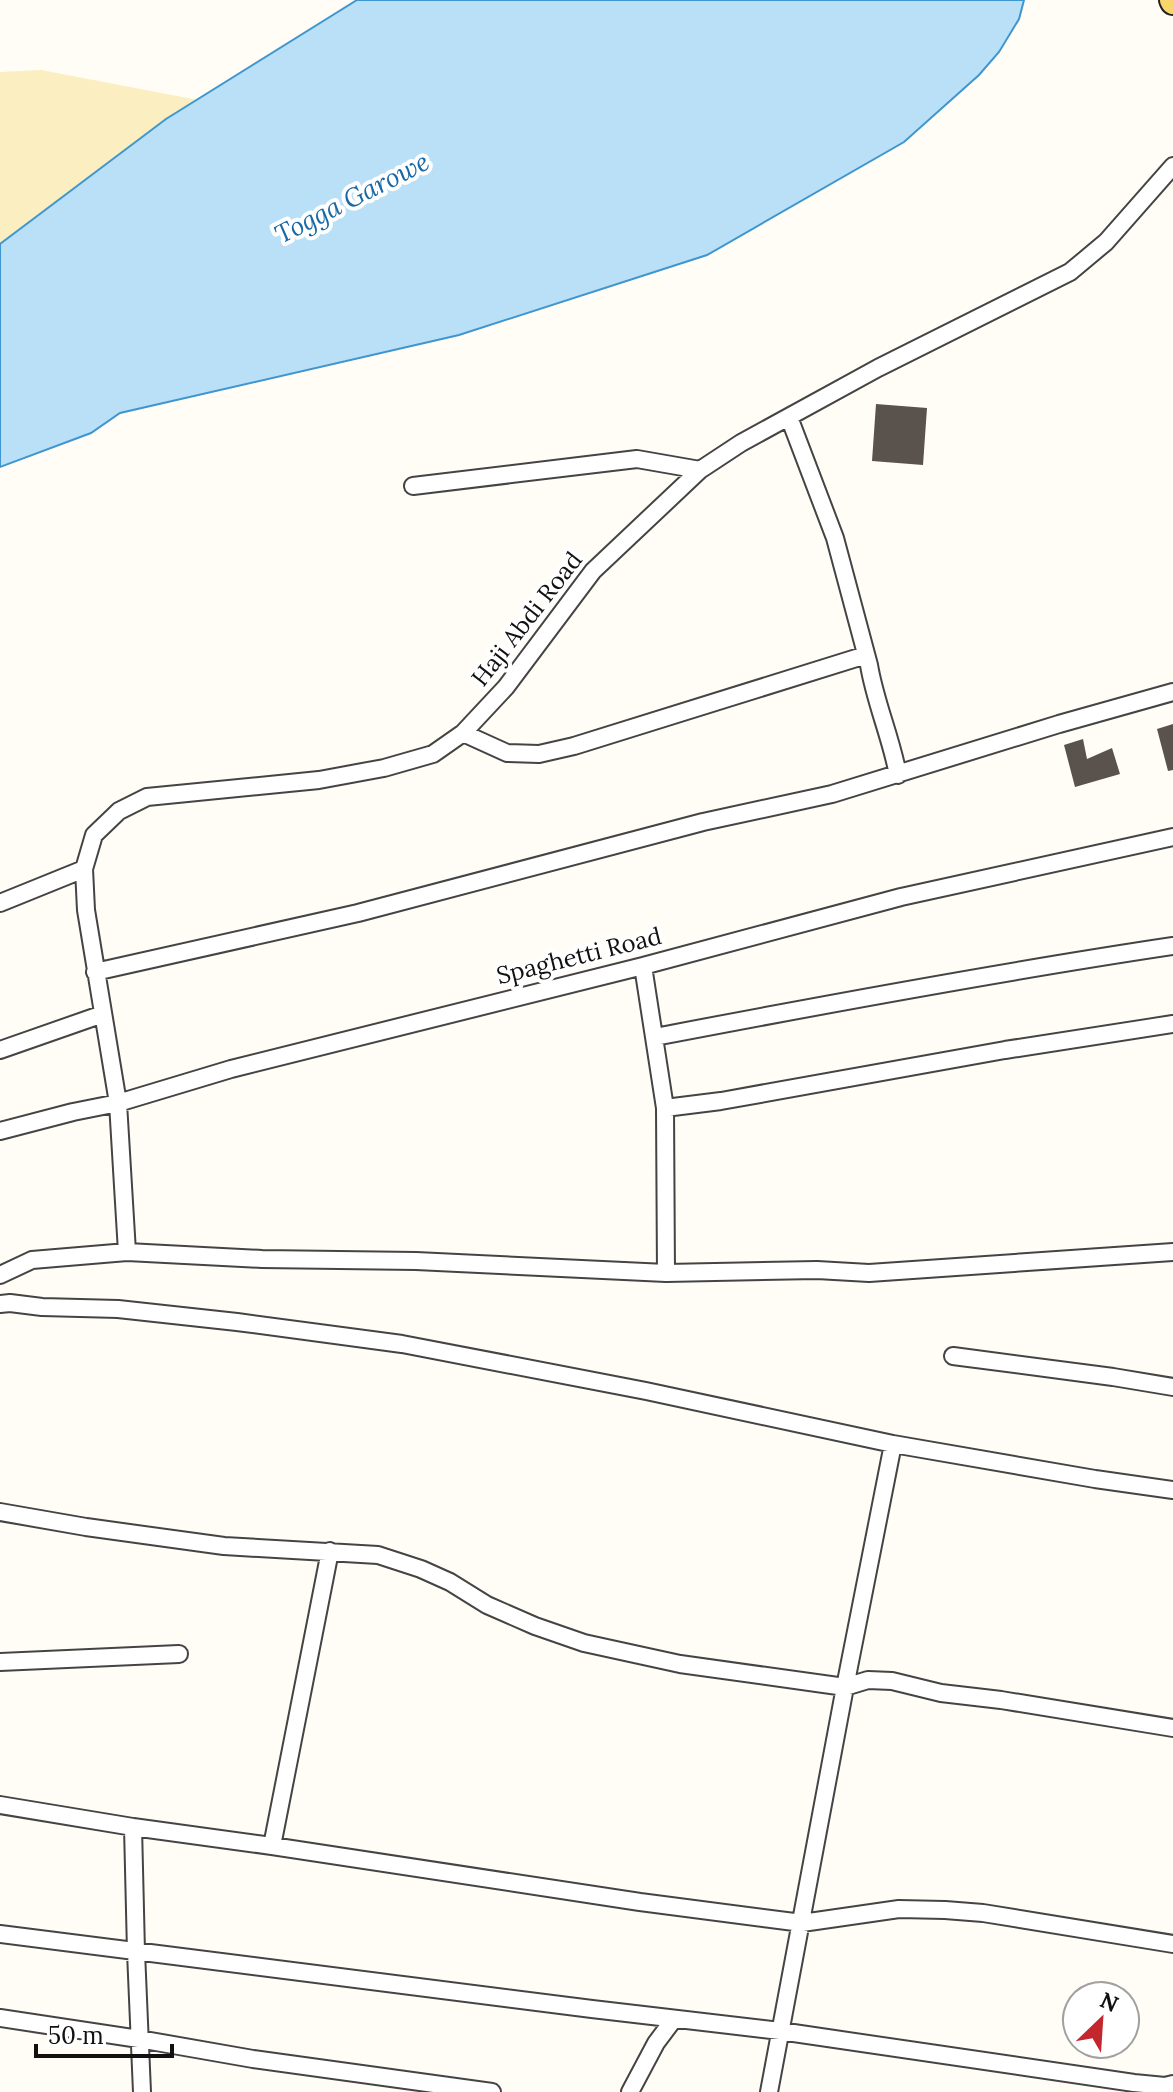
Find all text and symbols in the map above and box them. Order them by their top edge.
water label: Togga Garowe [269,144,435,251]
street label: Haji Abdi Road [464,545,589,692]
street label: Spaghetti Road [493,920,665,991]
north arrow [1061,1980,1141,2060]
text: N [1096,1986,1123,2018]
scale bar [36,2008,172,2058]
text: 50 m [48,2020,104,2051]

